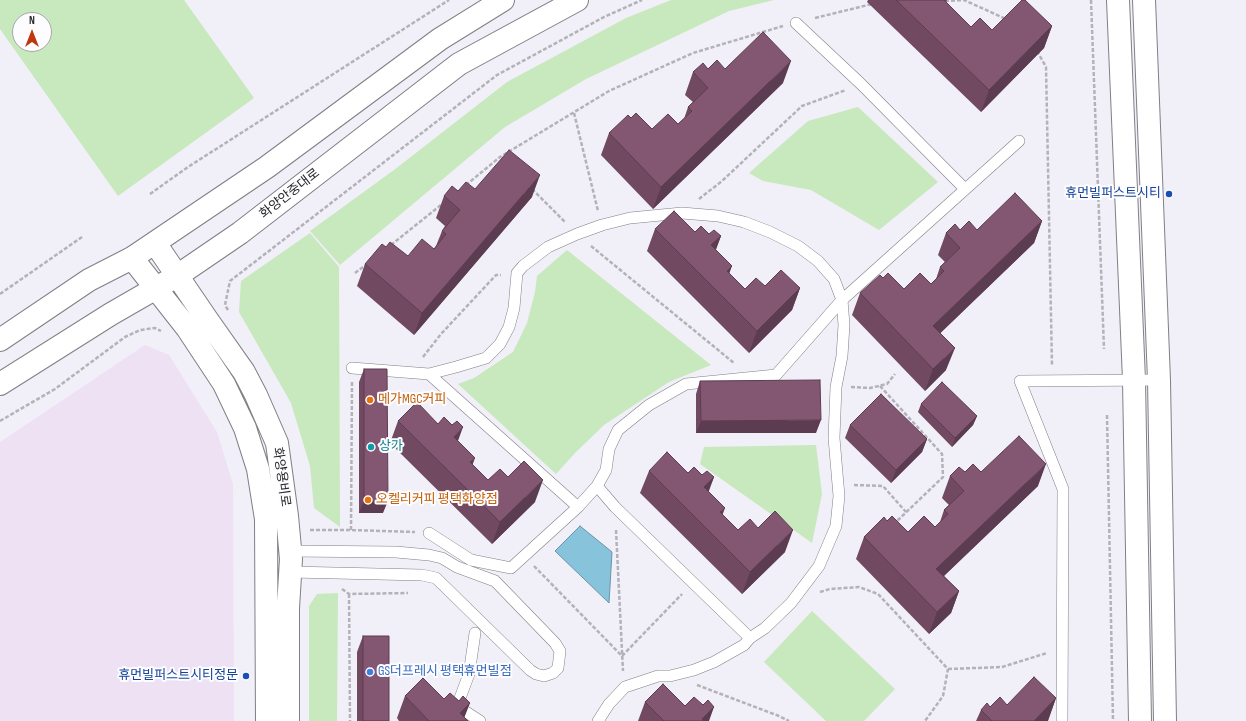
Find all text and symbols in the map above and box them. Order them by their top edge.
north arrow [12,12,52,52]
text: N [29,14,35,27]
street label: 화양안중대로 [257,166,323,222]
place label: 휴먼빌퍼스트시티 [1065,186,1161,202]
marker: 휴먼빌퍼스트시티 [1164,189,1174,199]
place label: 메가MGC커피 [378,392,446,408]
marker: 메가MGC커피 [365,395,375,405]
place label: 상가 [379,439,403,455]
marker: 상가 [366,442,376,452]
street label: 화양용비로 [269,446,293,508]
place label: 오켈리커피 평택화양점 [376,492,498,508]
marker: 오켈리커피 평택화양점 [363,495,373,505]
place label: GS더프레시 평택휴먼빌점 [378,664,512,680]
marker: GS더프레시 평택휴먼빌점 [365,667,375,677]
place label: 휴먼빌퍼스트시티정문 [118,668,238,684]
marker: 휴먼빌퍼스트시티정문 [241,671,251,681]

